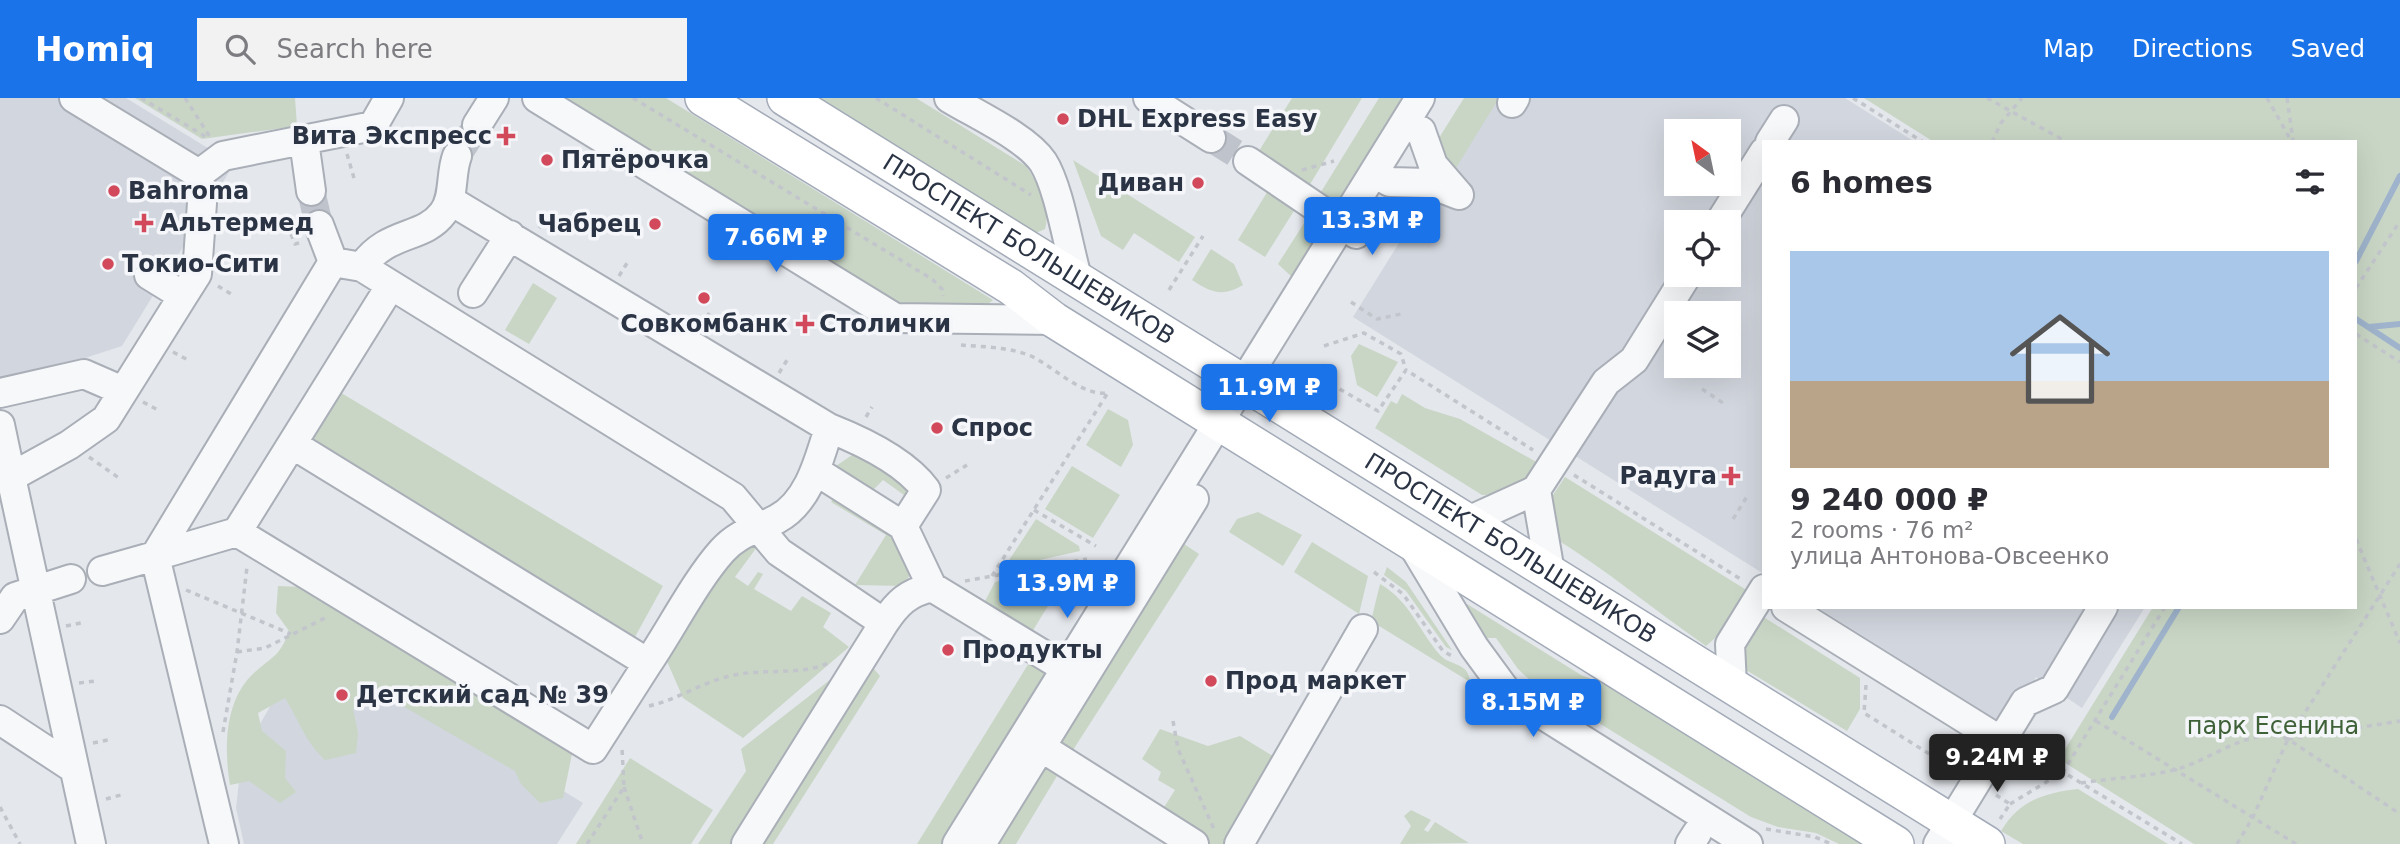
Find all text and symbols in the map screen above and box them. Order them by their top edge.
search box [197,18,687,81]
text: Homiq [35,30,155,69]
icon: search [221,30,259,68]
text: Search here [277,34,433,64]
text: Map [2043,35,2094,63]
text: Directions [2132,35,2253,63]
text: Saved [2291,35,2365,63]
place label: DHL Express Easy [1077,105,1318,133]
marker: DHL Express Easy [1055,111,1071,127]
north arrow [1664,119,1741,196]
map controls [1664,119,1741,378]
place label: Вита Экспресс [292,122,492,150]
marker: Вита Экспресс [498,128,514,144]
place label: Пятёрочка [561,146,709,174]
street label: ПРОСПЕКТ БОЛЬШЕВИКОВ [878,148,1180,350]
marker: Пятёрочка [539,152,555,168]
icon: filters [2291,163,2329,201]
text: 6 homes [1790,165,1933,200]
place label: Диван [1098,169,1184,197]
marker: Диван [1190,175,1206,191]
place label: Bahroma [128,177,249,205]
marker: Bahroma [106,183,122,199]
pin: 13.3M ₽ [1307,198,1437,257]
text: 13.3M ₽ [1320,207,1424,233]
place label: Альтермед [160,209,314,237]
place label: Чабрец [537,210,641,238]
button: locate [1664,210,1741,287]
marker: Альтермед [134,213,154,233]
pin: 7.66M ₽ [711,214,841,274]
marker: Чабрец [647,216,663,232]
text: 7.66M ₽ [724,224,828,250]
place label: Токио-Сити [122,250,280,278]
marker: Токио-Сити [100,256,116,272]
marker: Совкомбанк [696,290,712,306]
icon: home [1997,296,2123,422]
button: layers [1664,301,1741,378]
place label: Совкомбанк [620,310,788,338]
place label: Столички [819,310,951,338]
marker: Столички [797,316,813,332]
pin: 11.9M ₽ [1204,364,1334,424]
text: 11.9M ₽ [1217,374,1321,400]
place label: Спрос [951,414,1033,442]
marker: Спрос [929,420,945,436]
street label: ПРОСПЕКТ БОЛЬШЕВИКОВ [1360,447,1662,649]
place label: Радуга [1619,462,1717,490]
marker: Радуга [1723,468,1739,484]
text: 9 240 000 ₽ [1790,482,1988,517]
text: 2 rooms · 76 m² [1790,517,1974,543]
text: улица Антонова-Овсеенко [1790,543,2109,569]
pin: 13.9M ₽ [1002,560,1132,620]
text: 13.9M ₽ [1015,570,1119,596]
place label: Продукты [962,636,1103,664]
marker: Продукты [940,642,956,658]
place label: Прод маркет [1225,667,1406,695]
marker: Прод маркет [1203,673,1219,689]
pin: 8.15M ₽ [1468,680,1598,739]
place label: Детский сад № 39 [356,681,609,709]
marker: Детский сад № 39 [334,687,350,703]
text: 8.15M ₽ [1481,689,1585,715]
park label: парк Есенина [2187,712,2359,740]
pin: 9.24M ₽ [1932,734,2062,794]
text: 9.24M ₽ [1945,744,2049,770]

